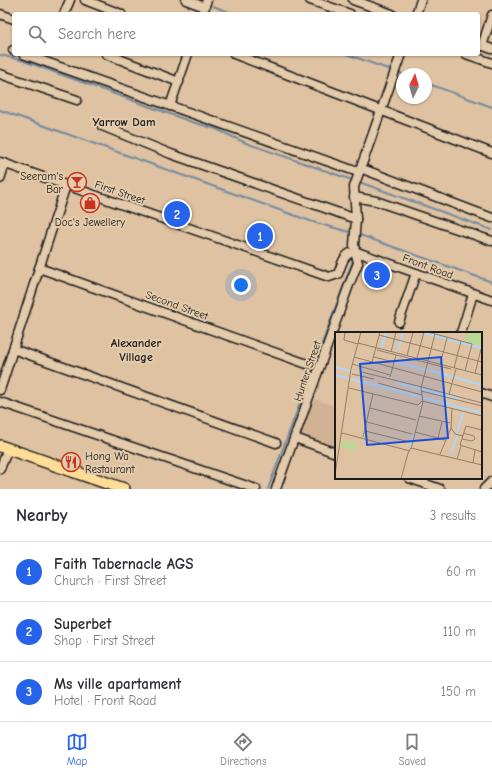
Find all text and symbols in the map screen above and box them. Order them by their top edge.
search box [12,12,480,56]
icon: search [26,23,48,45]
text: Search here [58,25,136,43]
north arrow [396,68,432,104]
district label: Yarrow Dam [93,115,155,129]
place label: Seeram's Bar [20,170,64,196]
bar icon: Seeram's Bar [66,171,88,193]
street label: First Street [93,178,147,207]
shop icon: Doc's Jewellery [79,192,101,214]
pin: 2 [164,199,190,229]
place label: Doc's Jewellery [55,216,125,229]
pin: 1 [247,221,273,251]
street label: Front Road [401,251,455,282]
pin: 3 [364,260,390,290]
your location [231,275,251,295]
street label: Second Street [144,288,211,323]
inset map [335,332,482,479]
district label: Alexander Village [111,336,161,364]
street label: Hunter Street [291,338,324,403]
place label: Hong Wa Restaurant [85,450,136,476]
restaurant icon: Hong Wa Restaurant [60,451,82,473]
text: Nearby [16,506,67,525]
text: 3 results [430,508,476,523]
text: Faith Tabernacle AGS [54,555,194,573]
text: 1 [26,564,32,579]
text: 60 m [446,564,476,579]
text: Church · First Street [54,573,166,588]
text: Superbet [54,615,111,633]
text: 2 [26,624,32,639]
text: 110 m [443,624,476,639]
text: Shop · First Street [54,633,155,648]
text: Ms ville apartament [54,675,181,693]
text: 3 [26,684,32,699]
text: 150 m [441,684,476,699]
text: Hotel · Front Road [54,693,156,708]
tab: Map [66,731,88,768]
tab: Directions [220,731,267,768]
tab: Saved [399,731,426,768]

